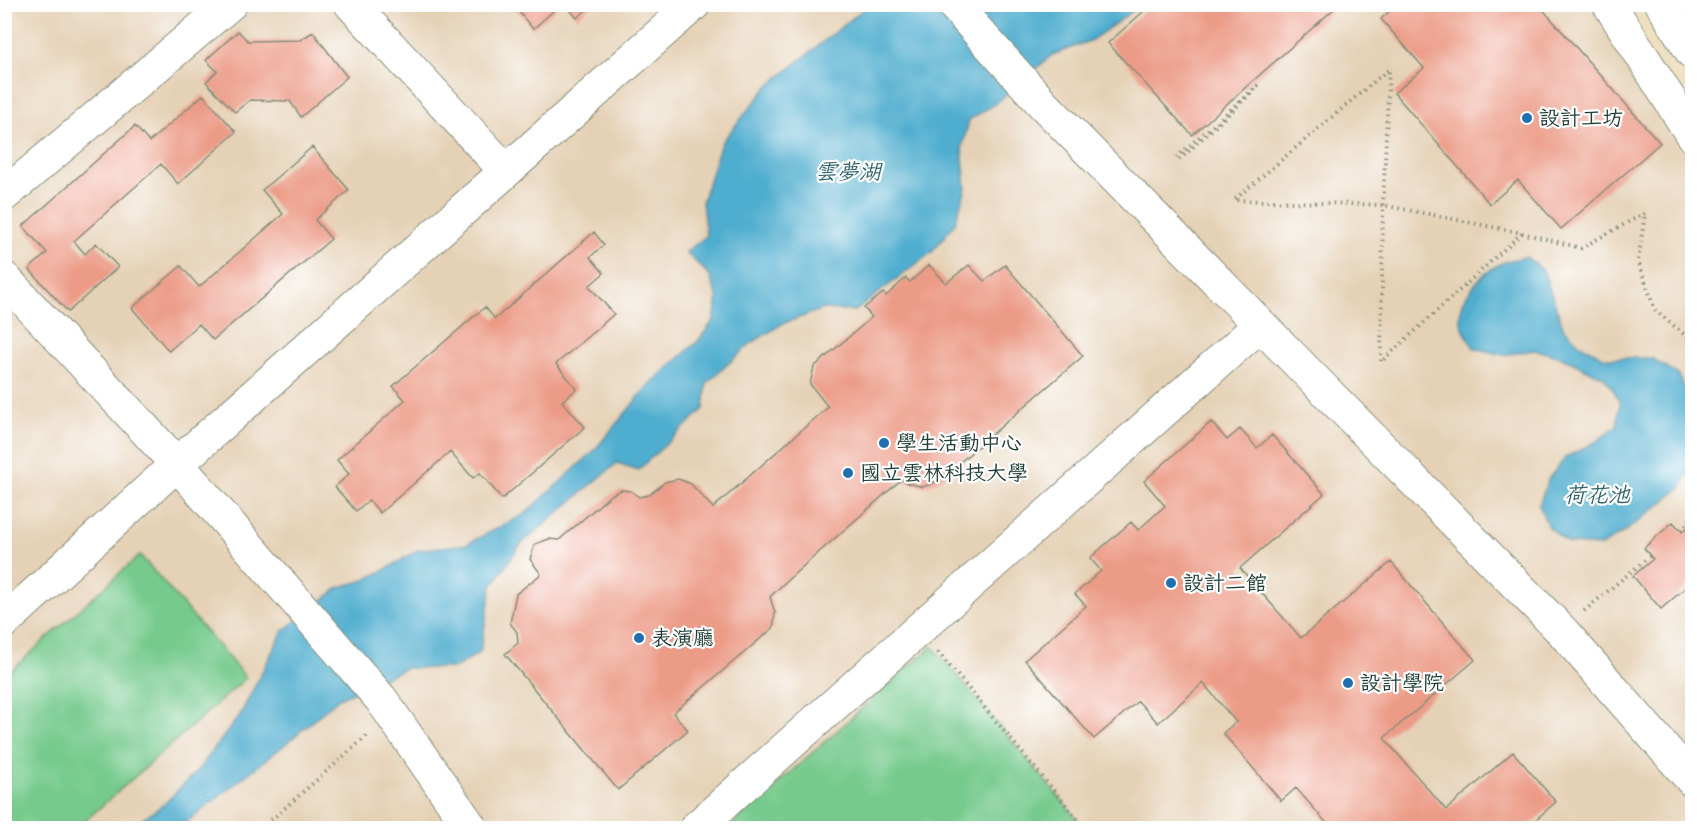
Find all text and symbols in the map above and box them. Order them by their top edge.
place label: 設計工坊 [1539,105,1623,131]
marker: 設計工坊 [1520,111,1534,125]
water label: 雲夢湖 [815,158,883,186]
place label: 學生活動中心 [896,430,1022,456]
marker: 學生活動中心 [877,436,891,450]
place label: 國立雲林科技大學 [860,460,1028,486]
marker: 國立雲林科技大學 [841,466,855,480]
water label: 荷花池 [1564,481,1631,509]
place label: 設計二館 [1183,570,1267,596]
marker: 設計二館 [1164,576,1178,590]
place label: 表演廳 [651,625,714,651]
marker: 表演廳 [632,631,646,645]
place label: 設計學院 [1360,670,1444,696]
marker: 設計學院 [1341,676,1355,690]

